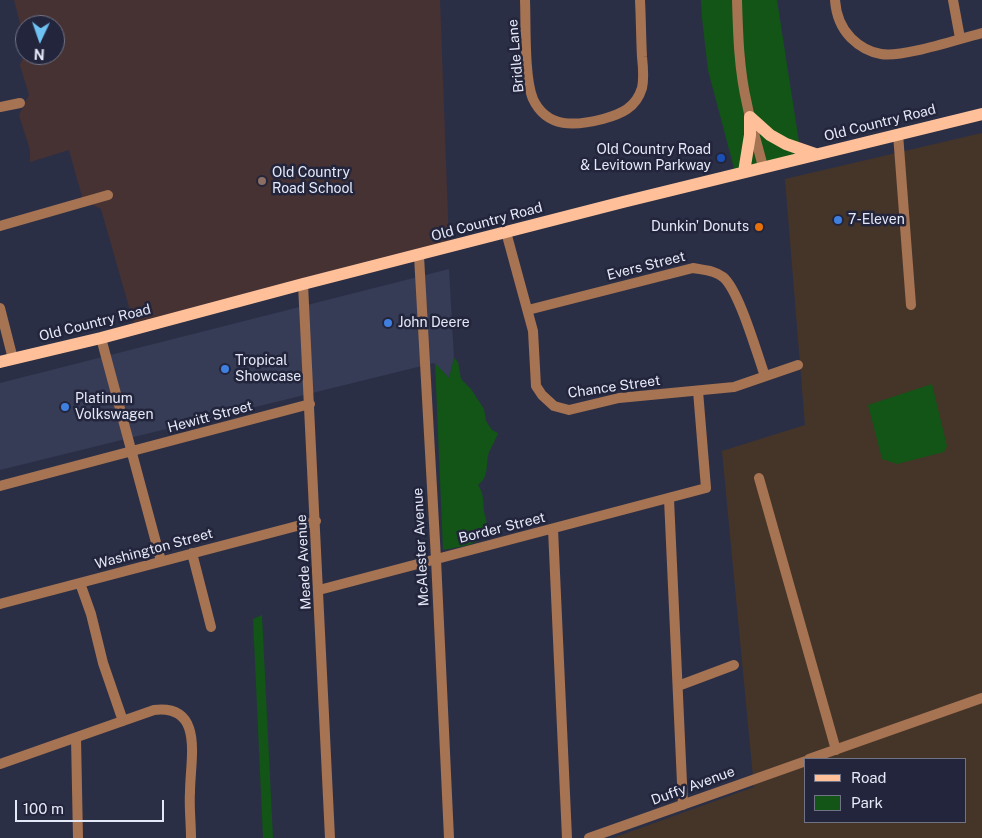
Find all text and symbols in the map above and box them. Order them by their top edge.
north arrow [15,15,65,65]
street label: Bridle Lane [504,19,528,93]
text: N [33,46,45,62]
street label: Old Country Road [822,101,938,145]
place label: Old Country Road & Levitown Parkway [580,142,711,174]
marker: Old Country Road & Levitown Parkway [715,152,727,164]
place label: Old Country Road School [272,165,354,198]
marker: Old Country Road School [256,175,268,187]
street label: Old Country Road [430,199,544,245]
place label: 7-Eleven [848,212,905,228]
marker: 7-Eleven [832,214,844,226]
place label: Dunkin' Donuts [651,219,749,235]
marker: Dunkin' Donuts [753,221,765,233]
street label: Evers Street [605,248,687,284]
street label: Old Country Road [37,301,153,345]
place label: John Deere [398,315,470,331]
marker: John Deere [382,317,394,329]
place label: Tropical Showcase [235,353,301,386]
marker: Tropical Showcase [219,363,231,375]
street label: Chance Street [567,372,661,402]
place label: Platinum Volkswagen [75,391,154,424]
street label: Hewitt Street [166,398,254,436]
marker: Platinum Volkswagen [59,401,71,413]
street label: McAlester Avenue [410,487,432,607]
street label: Border Street [457,509,547,547]
street label: Meade Avenue [293,514,315,610]
street label: Washington Street [93,525,215,573]
legend [804,758,967,823]
street label: Duffy Avenue [649,763,737,809]
text: Road [851,769,887,786]
scale bar [18,790,166,822]
text: Park [851,794,883,811]
text: 100 m [23,800,64,817]

